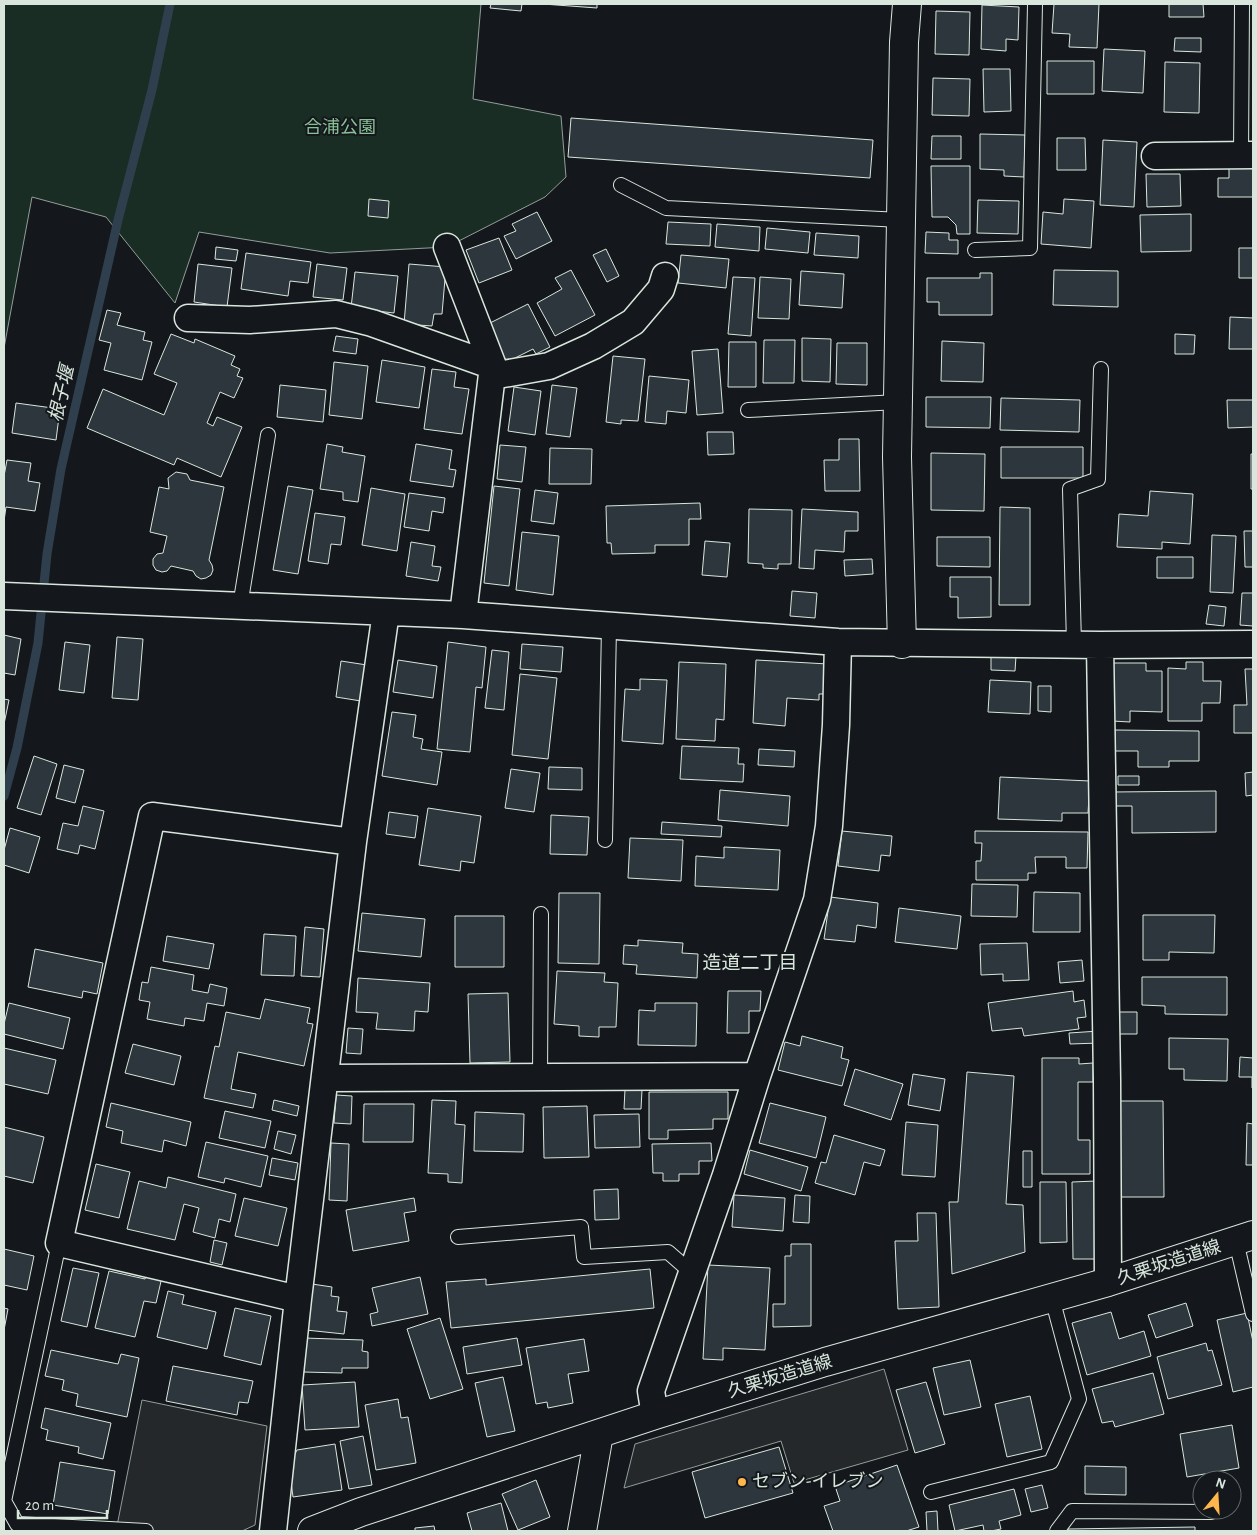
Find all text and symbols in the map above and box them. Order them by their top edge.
park label: 合浦公園 [304,117,376,137]
water label: 根子堰 [45,361,78,424]
district label: 造道二丁目 [702,953,798,973]
street label: 久栗坂造道線 [1114,1236,1223,1288]
street label: 久栗坂造道線 [725,1351,834,1401]
north arrow [1192,1470,1242,1520]
place label: セブン-イレブン [752,1471,884,1491]
text: N [1214,1475,1228,1492]
marker: セブン-イレブン [736,1476,748,1488]
scale bar [18,1488,106,1520]
text: 20 m [25,1498,54,1513]

